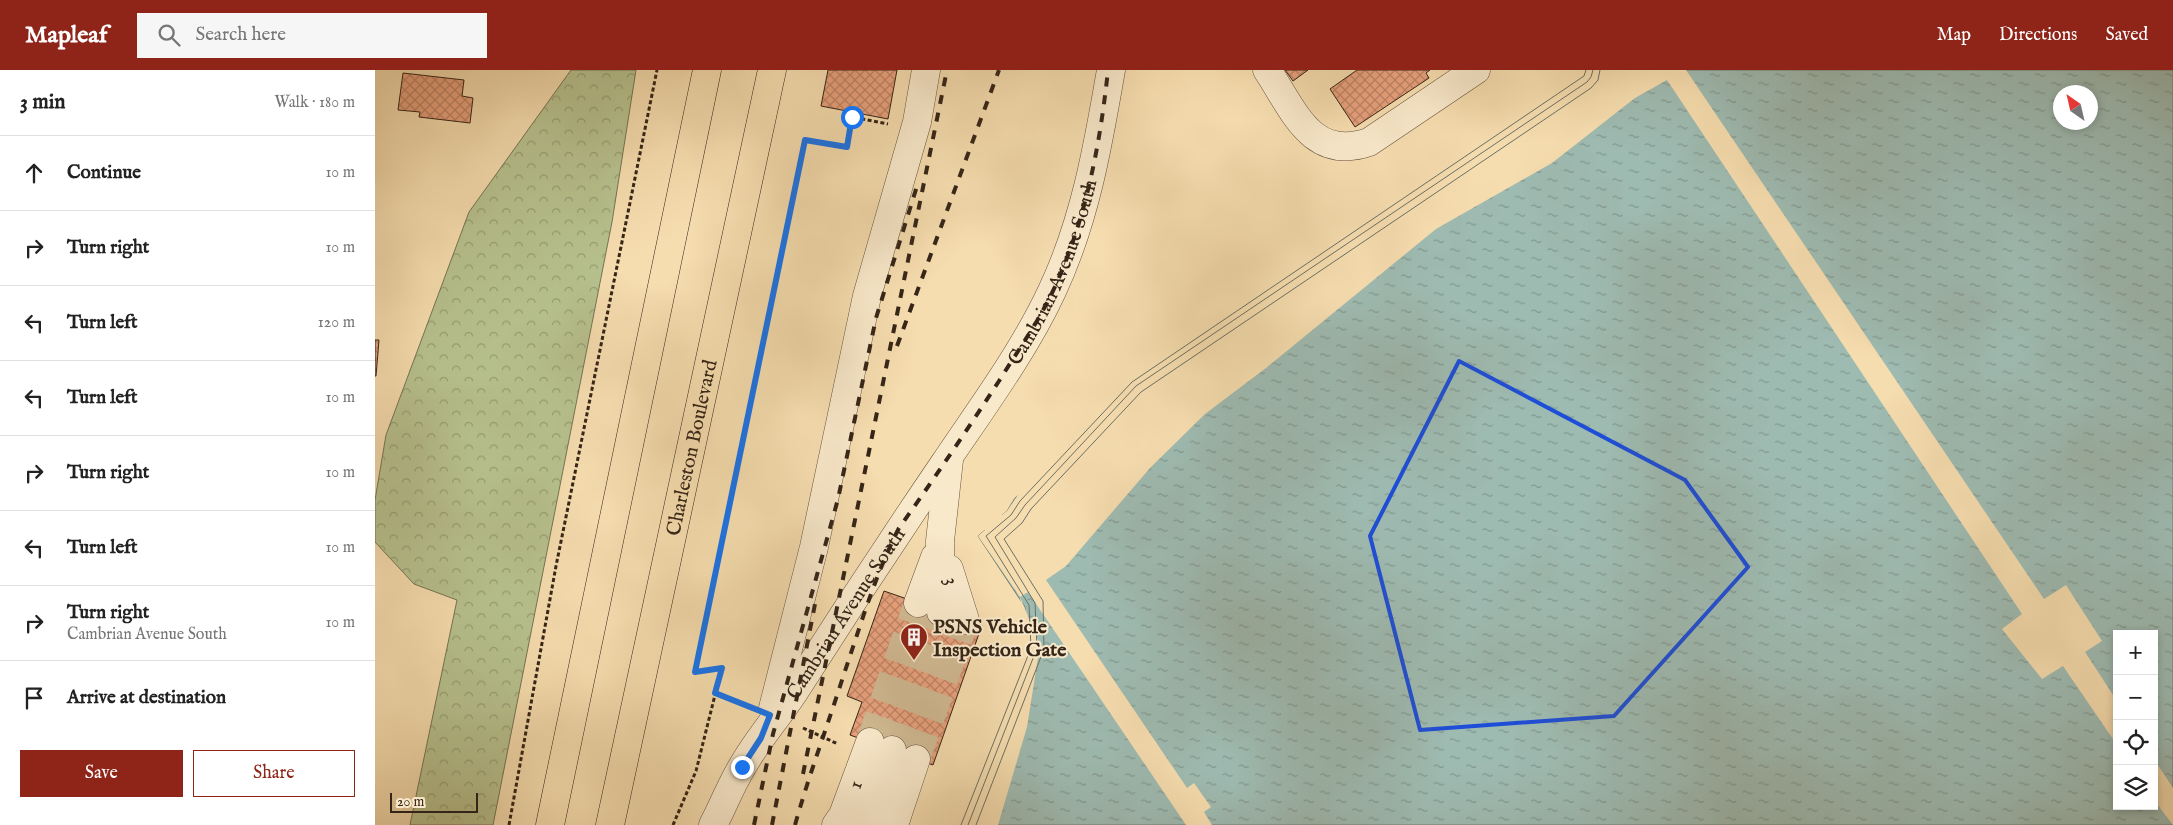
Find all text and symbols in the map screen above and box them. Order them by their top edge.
search box [137,13,487,58]
text: Mapleaf [25,20,107,51]
icon: search [155,21,183,49]
text: Search here [195,23,286,47]
text: Map [1937,24,1971,47]
text: Directions [1999,24,2077,47]
text: Saved [2105,24,2148,47]
north arrow [2053,85,2098,130]
text: 3 min [20,89,65,116]
text: Walk · 180 m [274,93,355,113]
route start [841,106,864,129]
icon: ahead [20,159,48,187]
text: Continue [67,161,141,185]
text: 10 m [325,163,355,183]
street label: Cambrian Avenue South [1003,177,1103,370]
icon: right [20,234,48,262]
text: Turn right [67,236,149,260]
text: 10 m [325,238,355,258]
icon: left [20,309,48,337]
text: Turn left [67,311,138,335]
text: 120 m [318,313,355,333]
street label: Charleston Boulevard [661,357,724,538]
icon: left [20,384,48,412]
text: Turn left [67,386,138,410]
text: 10 m [325,388,355,408]
icon: right [20,459,48,487]
text: Turn right [67,461,149,485]
text: 10 m [325,463,355,483]
street label: Cambrian Avenue South [781,523,912,705]
icon: left [20,534,48,562]
text: Turn left [67,536,138,560]
text: 10 m [325,538,355,558]
street label: 3 [938,574,964,588]
text: Turn right [67,601,149,625]
icon: right [20,609,48,637]
text: 10 m [325,613,355,633]
place label: PSNS Vehicle Inspection Gate [933,615,1067,663]
building icon: PSNS Vehicle Inspection Gate [899,622,929,661]
text: Cambrian Avenue South [67,625,227,645]
map controls [2113,630,2158,810]
button: + [2113,630,2158,675]
button: − [2113,675,2158,720]
icon: arrive [20,684,48,712]
text: Arrive at destination [67,686,226,710]
button: locate [2113,720,2158,765]
button: Save [20,750,183,797]
button: Share [193,750,355,797]
route end [731,756,754,779]
button: layers [2113,765,2158,810]
street label: 1 [843,777,869,793]
scale bar [390,790,477,813]
text: 20 m [397,793,424,811]

